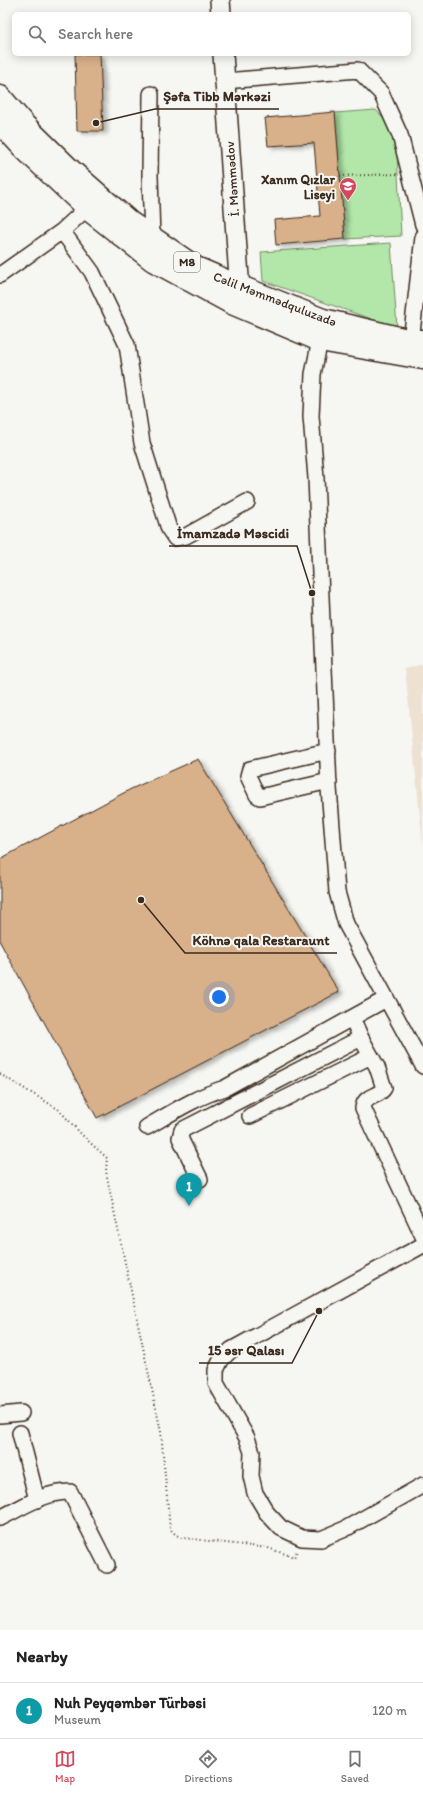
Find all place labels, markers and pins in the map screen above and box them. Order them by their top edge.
callout: Şəfa Tibb Mərkəzi [155,83,279,109]
place label: Xanım Qızlar Liseyi [261,172,336,203]
school or university icon: Xanım Qızlar Liseyi [338,176,358,201]
callout: İmamzadə Məscidi [169,520,297,546]
callout: Köhnə qala Restaraunt [185,927,337,953]
pin: 1 [176,1173,202,1206]
callout: 15 əsr Qalası [199,1337,292,1363]

